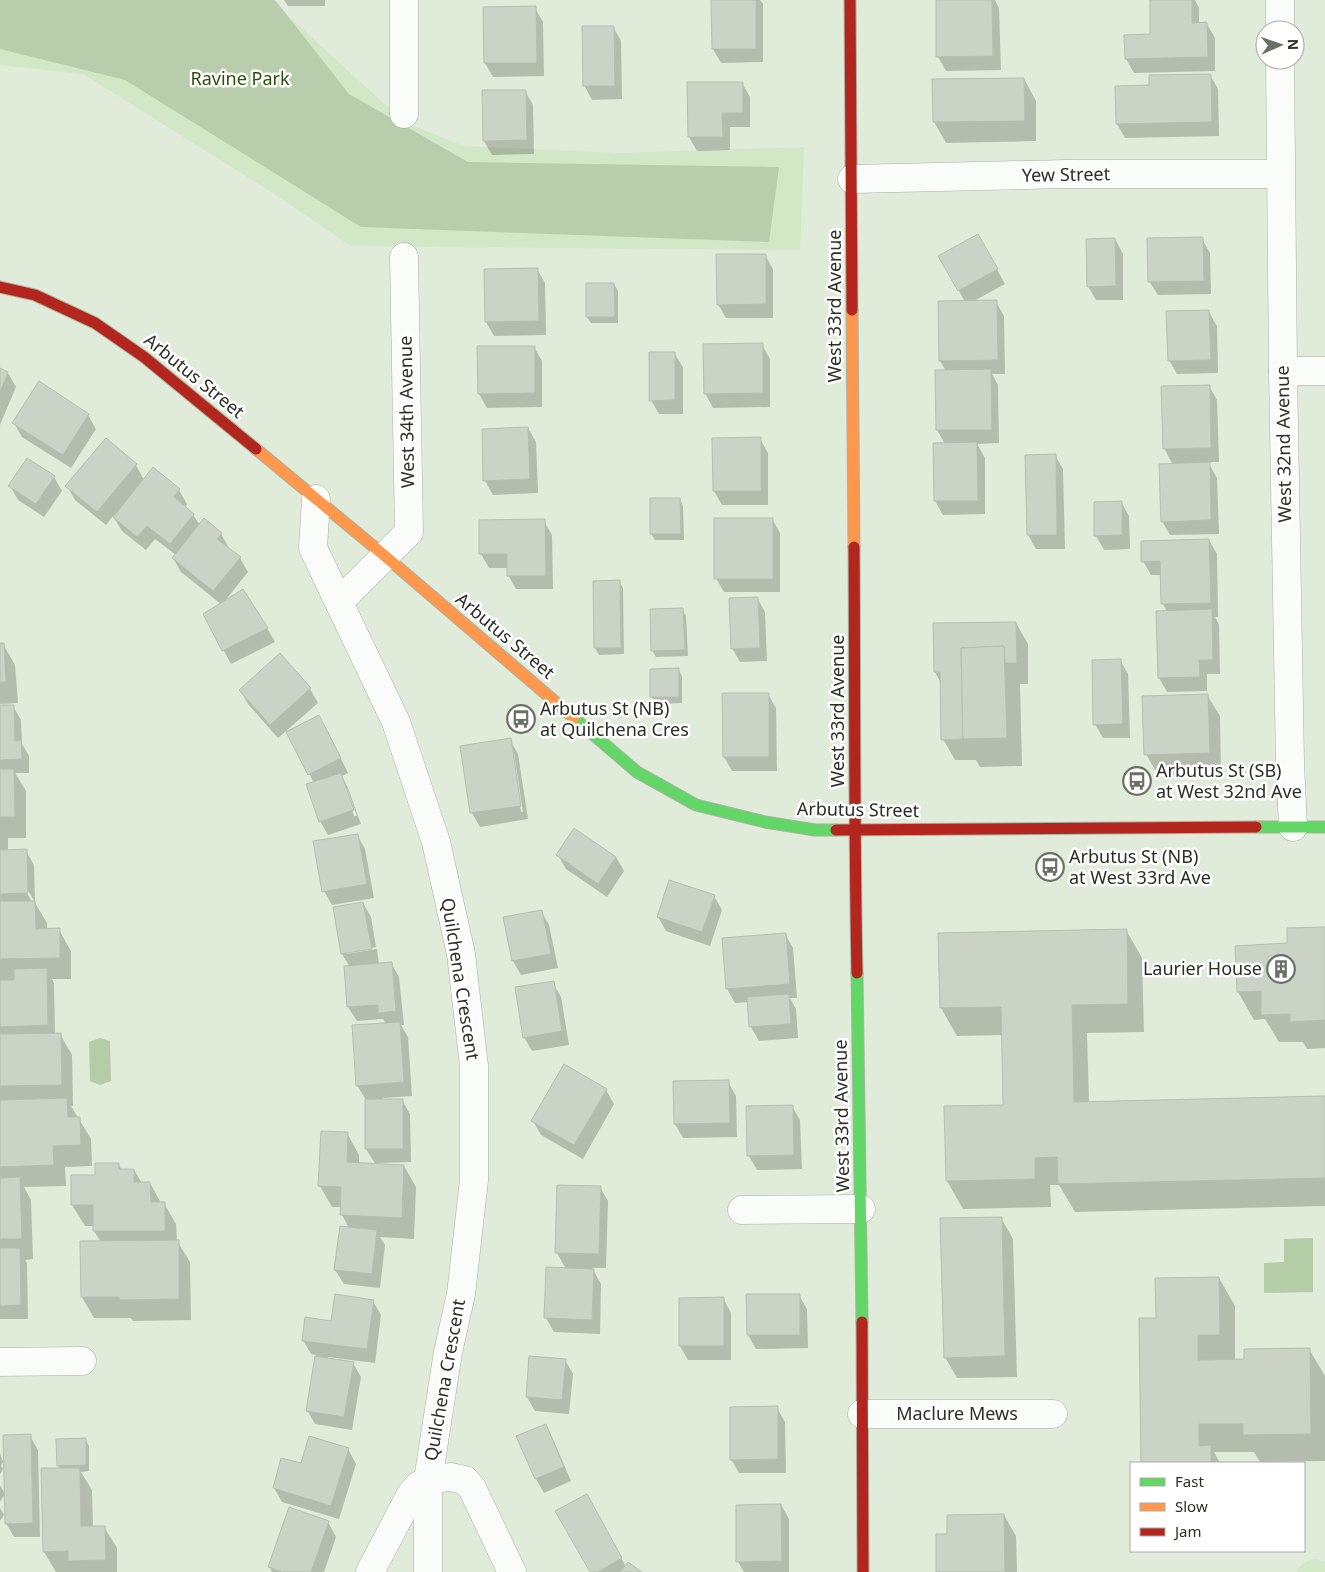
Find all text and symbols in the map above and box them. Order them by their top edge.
north arrow [1255,20,1305,70]
text: N [1284,39,1303,51]
park label: Ravine Park [190,66,290,90]
street label: Yew Street [1022,161,1111,187]
street label: West 33rd Avenue [822,230,846,382]
street label: Arbutus Street [140,327,250,423]
street label: West 34th Avenue [393,336,419,488]
street label: West 32nd Avenue [1270,365,1296,523]
street label: Arbutus Street [451,587,561,684]
street label: West 33rd Avenue [825,635,849,787]
place label: Arbutus St (NB) at Quilchena Cres [540,696,689,741]
bus stop icon: Arbutus St (NB) at Quilchena Cres [506,704,536,734]
place label: Arbutus St (SB) at West 32nd Ave [1156,758,1302,803]
bus stop icon: Arbutus St (SB) at West 32nd Ave [1122,766,1152,796]
street label: Arbutus Street [797,796,920,822]
place label: Arbutus St (NB) at West 33rd Ave [1069,844,1211,889]
bus stop icon: Arbutus St (NB) at West 33rd Ave [1035,852,1065,882]
street label: Quilchena Crescent [436,896,486,1062]
building icon: Laurier House [1266,954,1296,984]
place label: Laurier House [1143,956,1262,980]
street label: West 33rd Avenue [828,1039,854,1193]
street label: Quilchena Crescent [418,1297,470,1463]
street label: Maclure Mews [896,1401,1018,1425]
legend [1130,1462,1305,1552]
text: Fast [1175,1471,1204,1491]
text: Slow [1175,1496,1208,1516]
text: Jam [1173,1521,1202,1541]

